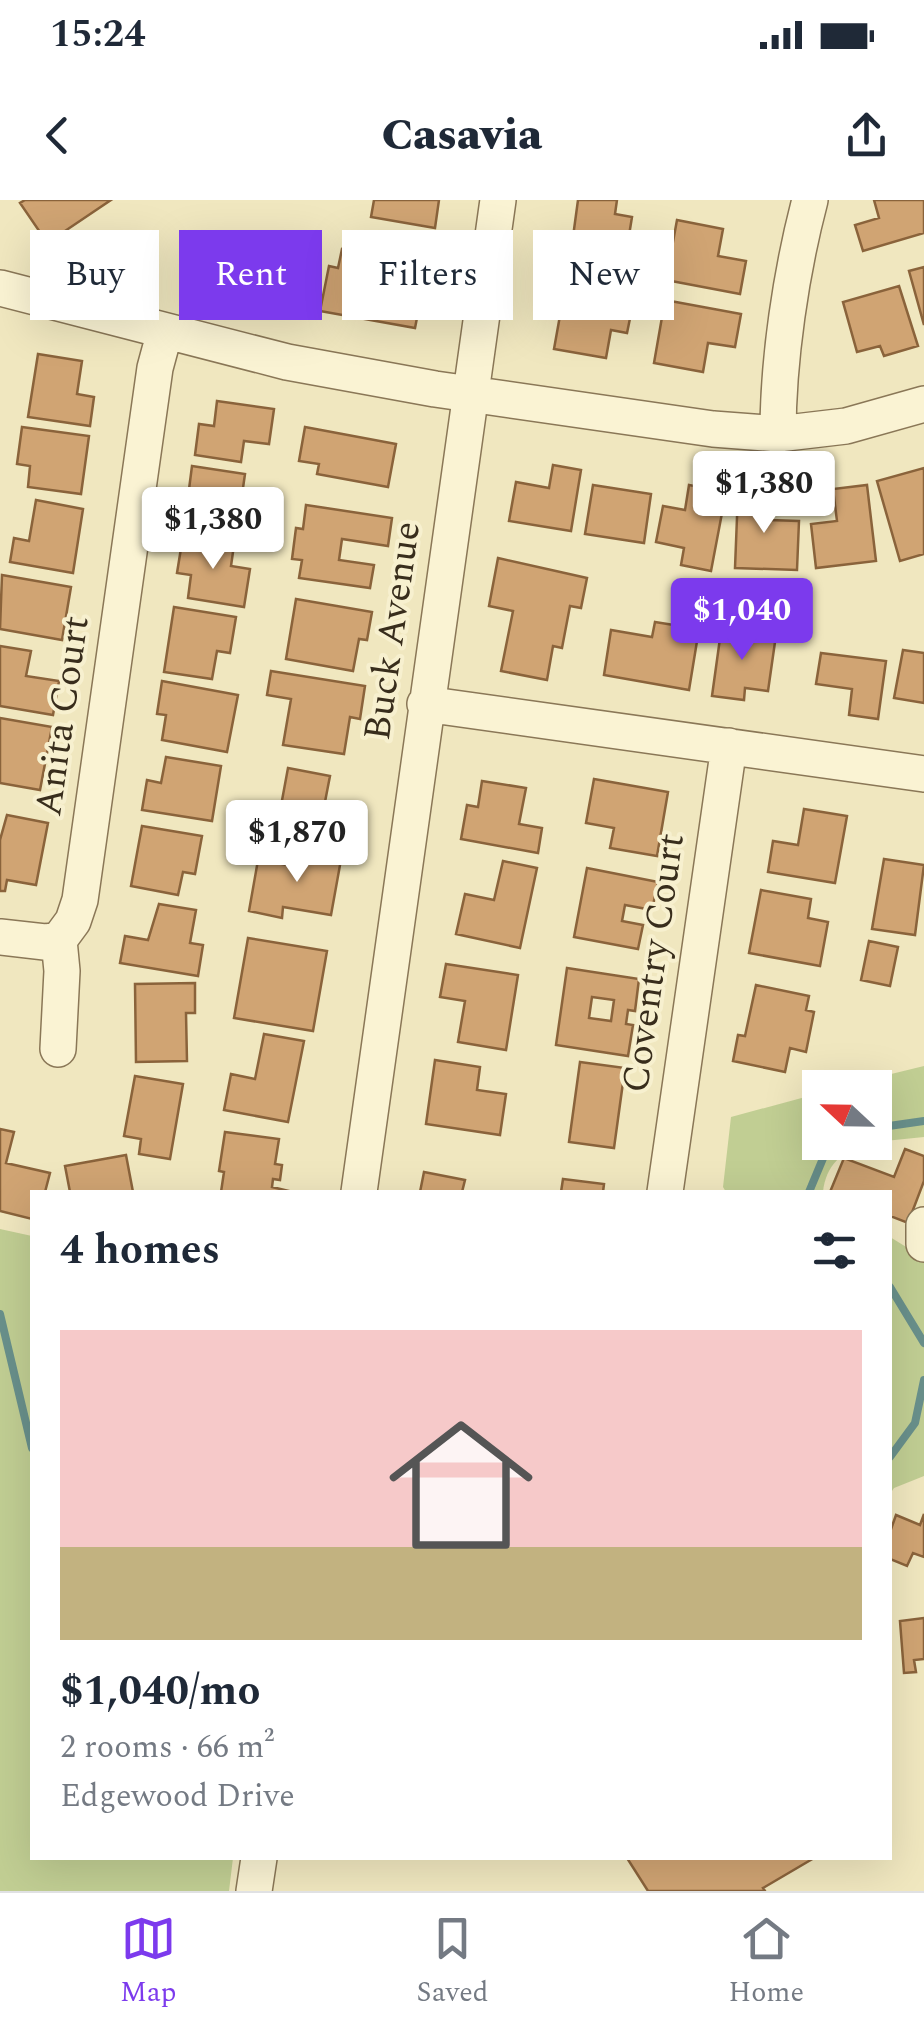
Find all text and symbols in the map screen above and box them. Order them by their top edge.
text: 15:24 [50,6,145,64]
text: Casavia [382,101,542,170]
icon: back [30,108,85,163]
icon: share [839,108,894,163]
chip: Buy [30,230,159,320]
chip: Rent [179,230,322,320]
chip: Filters [342,230,513,320]
chip: New [533,230,674,320]
pin: $1,380 [683,451,845,536]
text: $1,380 [715,459,813,508]
pin: $1,380 [132,487,294,572]
text: $1,380 [164,495,262,544]
street label: Buck Avenue [349,518,437,744]
pin: $1,040 [661,578,823,663]
text: $1,040 [693,586,791,635]
street label: Anita Court [20,612,106,820]
pin: $1,870 [216,800,378,885]
text: $1,870 [248,808,346,857]
street label: Coventry Court [607,829,701,1097]
north arrow [802,1070,892,1160]
map controls [802,1070,892,1160]
text: 4 homes [60,1219,220,1282]
icon: filters [807,1223,862,1278]
icon: home [371,1395,551,1575]
text: $1,040/mo [60,1660,260,1723]
text: 2 rooms · 66 m² [60,1723,274,1772]
text: Edgewood Drive [60,1772,295,1821]
tab: Map [120,1911,176,2014]
tab: Saved [417,1911,488,2014]
tab: Home [729,1911,804,2014]

